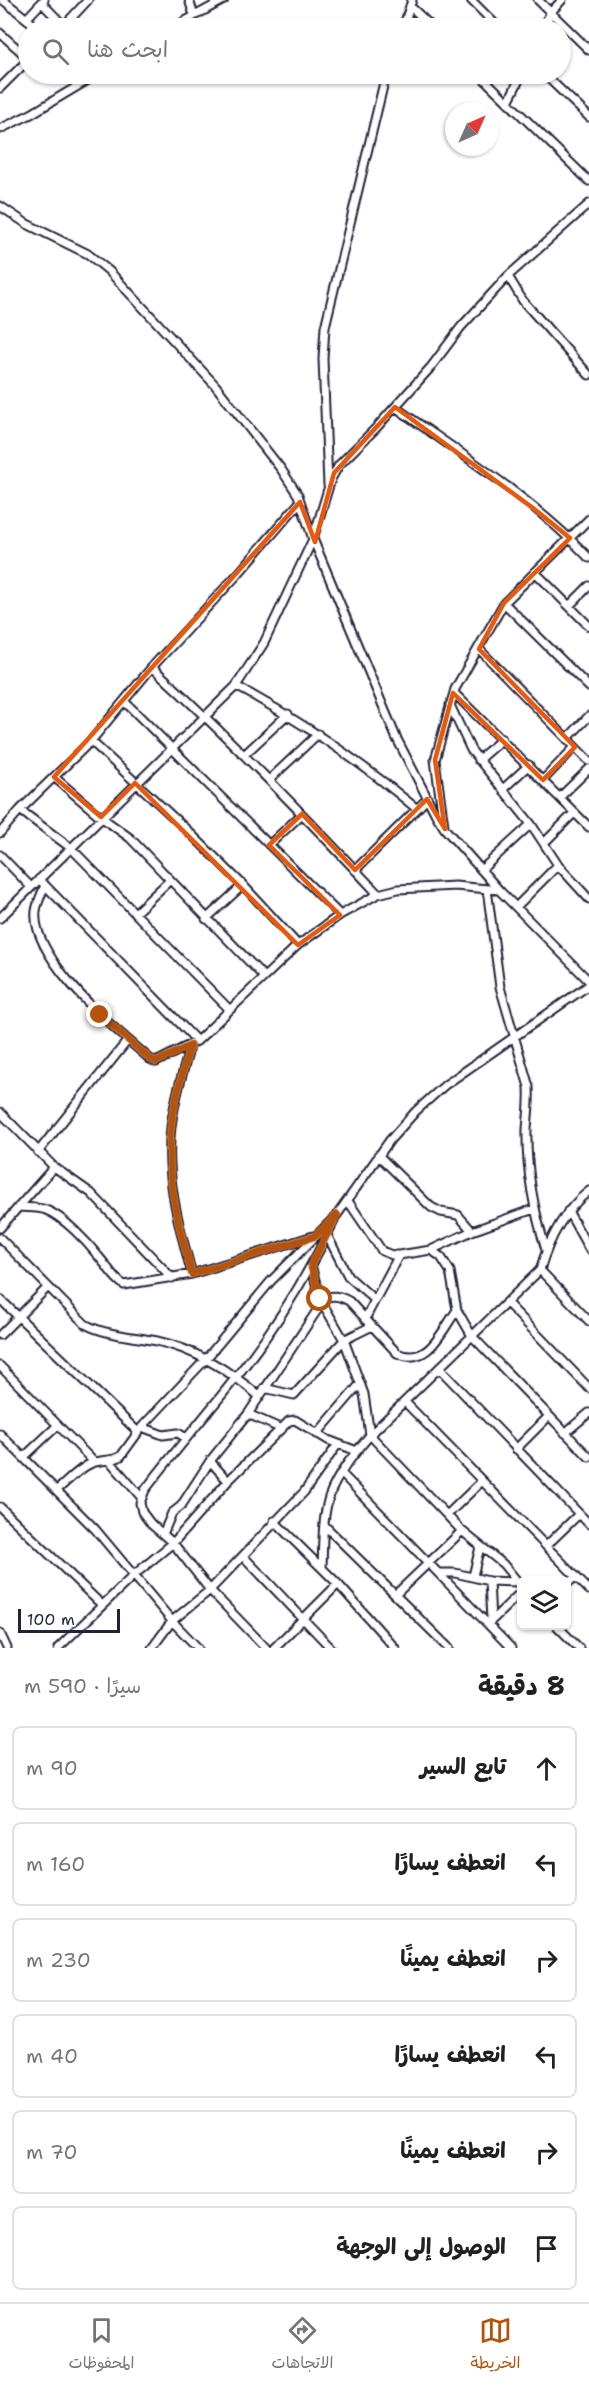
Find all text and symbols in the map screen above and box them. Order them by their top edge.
search box [18,18,571,84]
icon: search [39,35,72,68]
text: ابحث هنا [87,35,168,64]
north arrow [445,102,499,156]
route end [86,1001,112,1027]
route start [306,1285,332,1311]
map controls [517,1576,571,1630]
button: layers [517,1576,571,1630]
scale bar [18,1606,120,1634]
text: 100 m [27,1609,75,1630]
text: 8 دقيقة [478,1668,565,1703]
text: سيرًا · 590 m [24,1673,141,1699]
text: تابع السير [420,1752,506,1781]
icon: ahead [530,1752,563,1785]
text: 90 m [26,1755,78,1781]
text: انعطف يسارًا [394,1848,506,1877]
icon: left [530,1848,563,1881]
text: 160 m [26,1851,85,1877]
text: انعطف يمينًا [400,1944,506,1973]
icon: right [530,1944,563,1977]
text: 230 m [26,1947,91,1973]
text: انعطف يسارًا [394,2040,506,2069]
icon: left [530,2040,563,2073]
text: 40 m [26,2043,78,2069]
text: انعطف يمينًا [400,2136,506,2165]
icon: right [530,2136,563,2169]
text: 70 m [26,2139,78,2165]
text: الوصول إلى الوجهة [336,2232,506,2261]
icon: arrive [530,2232,563,2265]
tab: المحفوظات [69,2314,134,2377]
tab: الاتجاهات [272,2314,333,2377]
tab: الخريطة [471,2314,520,2377]

